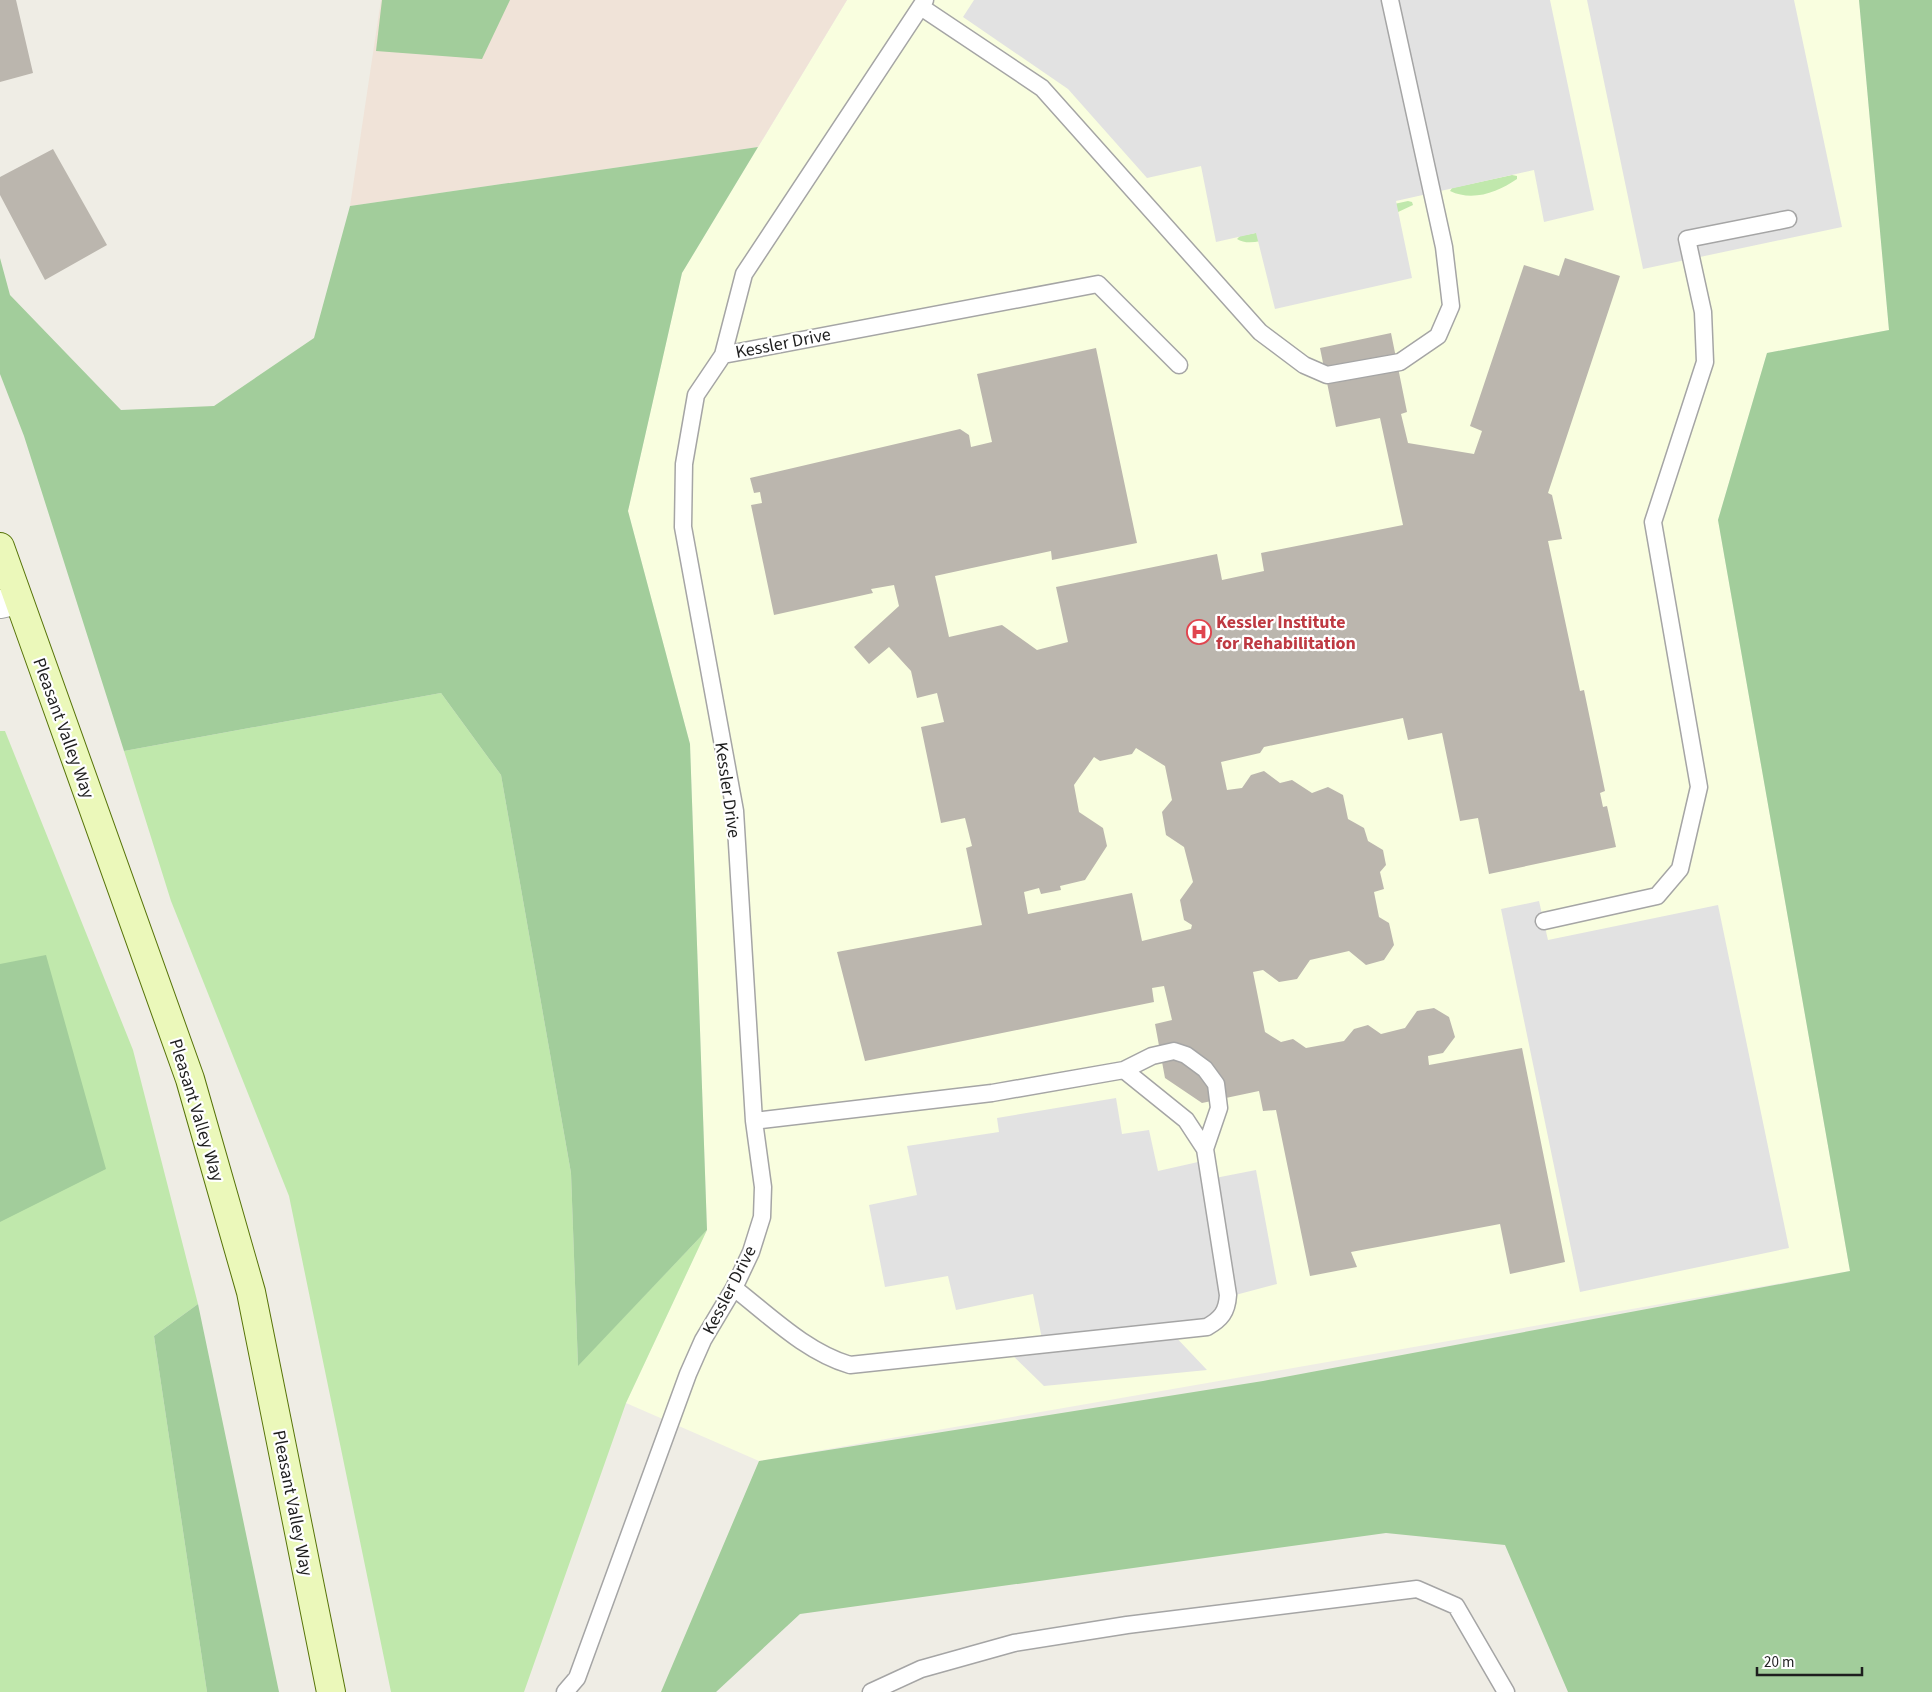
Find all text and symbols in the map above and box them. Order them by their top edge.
street label: Kessler Drive [733,322,833,365]
place label: Kessler Institute for Rehabilitation [1216,610,1356,656]
hospital icon: Kessler Institute for Rehabilitation [1186,619,1212,645]
street label: Pleasant Valley Way [26,654,101,803]
street label: Kessler Drive [708,740,747,840]
street label: Pleasant Valley Way [163,1036,230,1185]
street label: Kessler Drive [696,1241,763,1339]
street label: Pleasant Valley Way [266,1428,319,1579]
scale bar [1757,1644,1862,1676]
text: 20 m [1764,1652,1794,1673]

